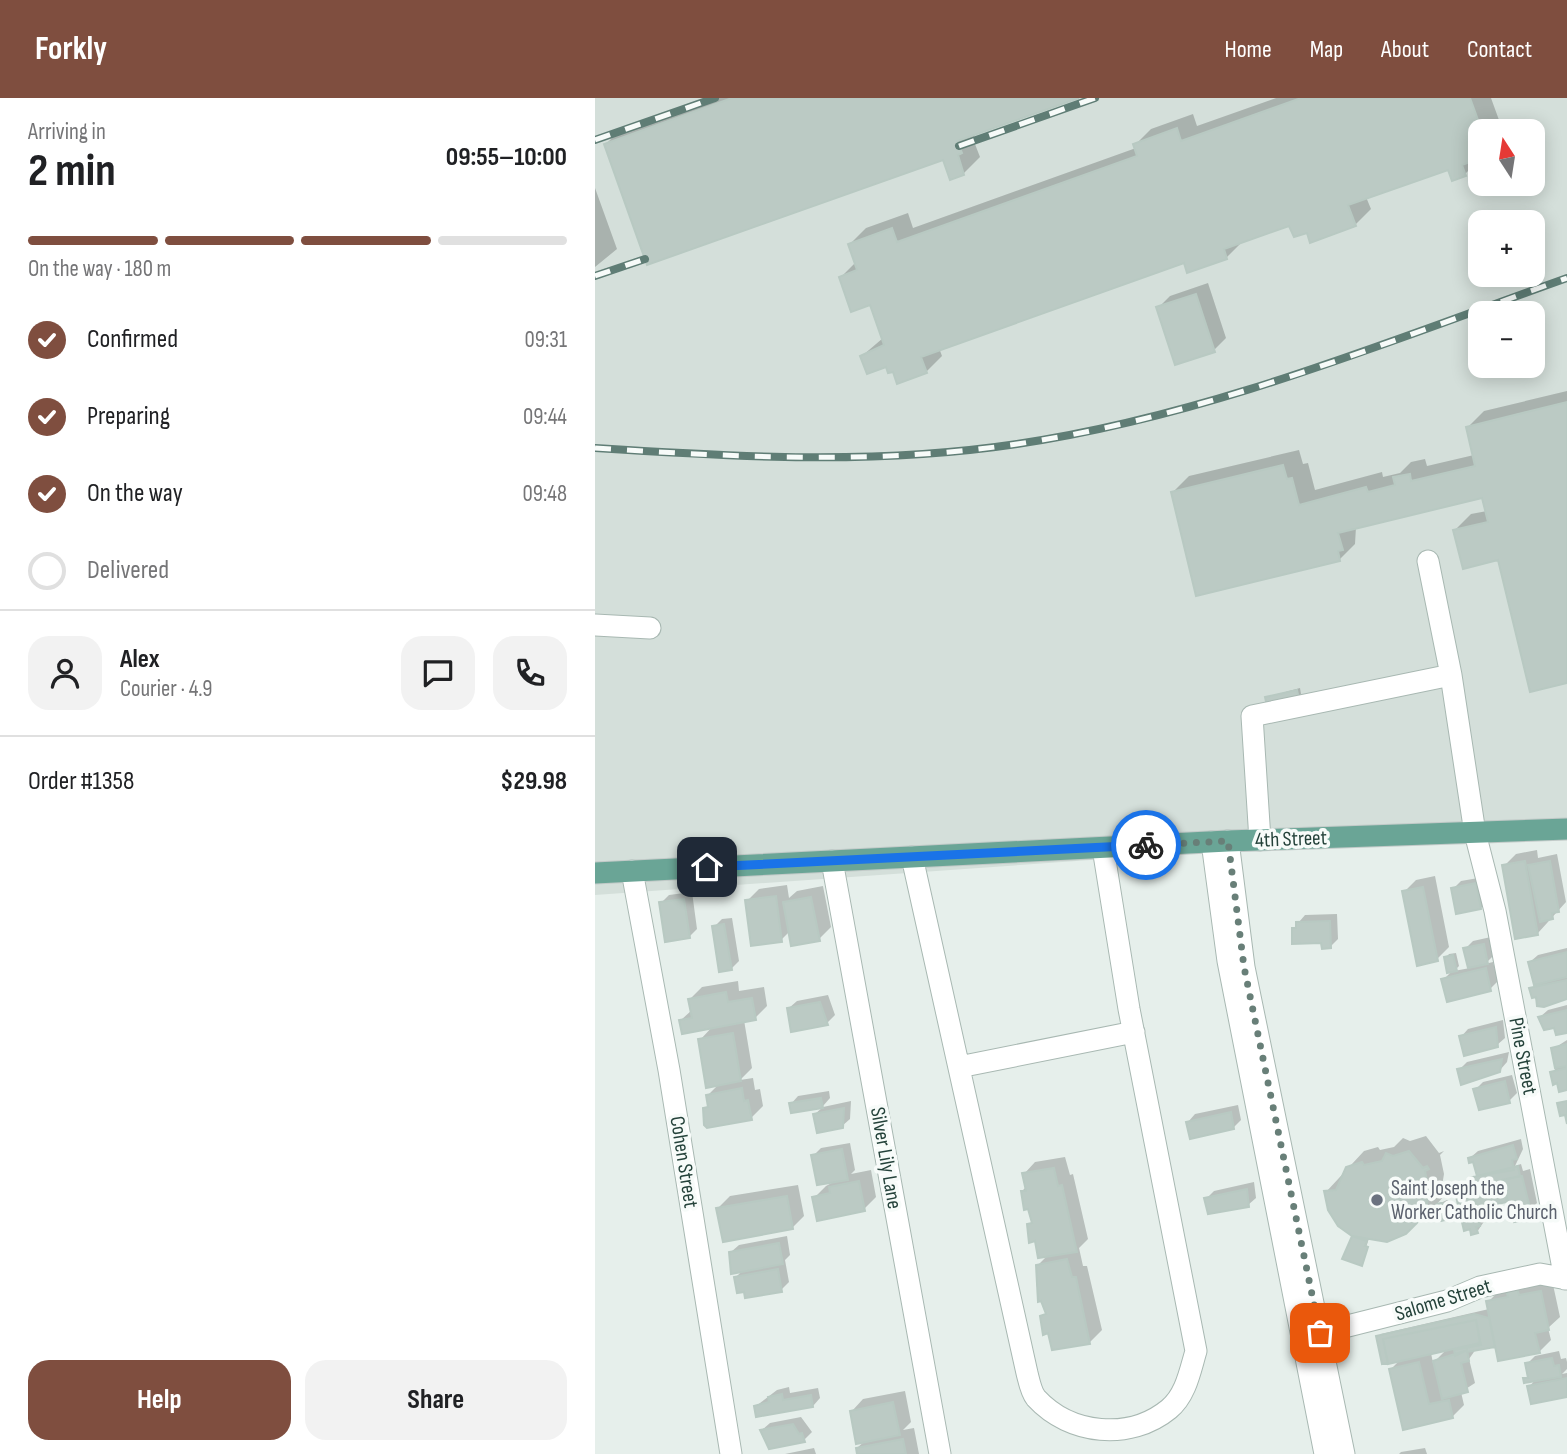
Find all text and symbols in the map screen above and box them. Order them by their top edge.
text: Forkly [35,29,107,69]
text: Home [1224,35,1272,64]
text: Map [1310,35,1343,64]
text: About [1381,35,1429,64]
text: Contact [1467,35,1532,64]
text: Arriving in [28,118,106,146]
north arrow [1468,119,1545,196]
map controls [1468,119,1545,378]
text: 09:55–10:00 [446,142,567,173]
text: 2 min [28,144,116,199]
button: + [1468,210,1545,287]
text: On the way · 180 m [28,255,171,283]
button: − [1468,301,1545,378]
icon: check [28,321,66,359]
text: Confirmed [87,324,178,355]
text: 09:31 [525,326,567,354]
icon: check [28,398,66,436]
text: Preparing [87,401,170,432]
text: 09:44 [523,403,567,431]
icon: check [28,475,66,513]
text: On the way [87,478,183,509]
text: 09:48 [522,480,567,508]
text: Delivered [87,555,169,586]
button: person [28,636,102,710]
button: chat [401,636,475,710]
button: phone [493,636,567,710]
text: Alex [120,644,160,675]
text: Courier · 4.9 [120,675,212,703]
text: Order #1358 [28,766,134,797]
text: $29.98 [500,766,567,797]
courier [1111,810,1181,880]
street label: 4th Street [1255,825,1327,853]
icon: bike [1127,826,1165,864]
pin [677,837,737,897]
icon: home [688,848,726,886]
street label: Pine Street [1503,1015,1543,1097]
street label: Silver Lily Lane [865,1105,907,1211]
street label: Cohen Street [664,1114,704,1210]
place label: Saint Joseph the Worker Catholic Church [1391,1176,1558,1225]
marker: Saint Joseph the Worker Catholic Church [1369,1192,1385,1208]
street label: Salome Street [1392,1274,1494,1326]
pin [1290,1303,1350,1363]
icon: bag [1301,1314,1339,1352]
button: Help [28,1360,291,1440]
button: Share [305,1360,567,1440]

